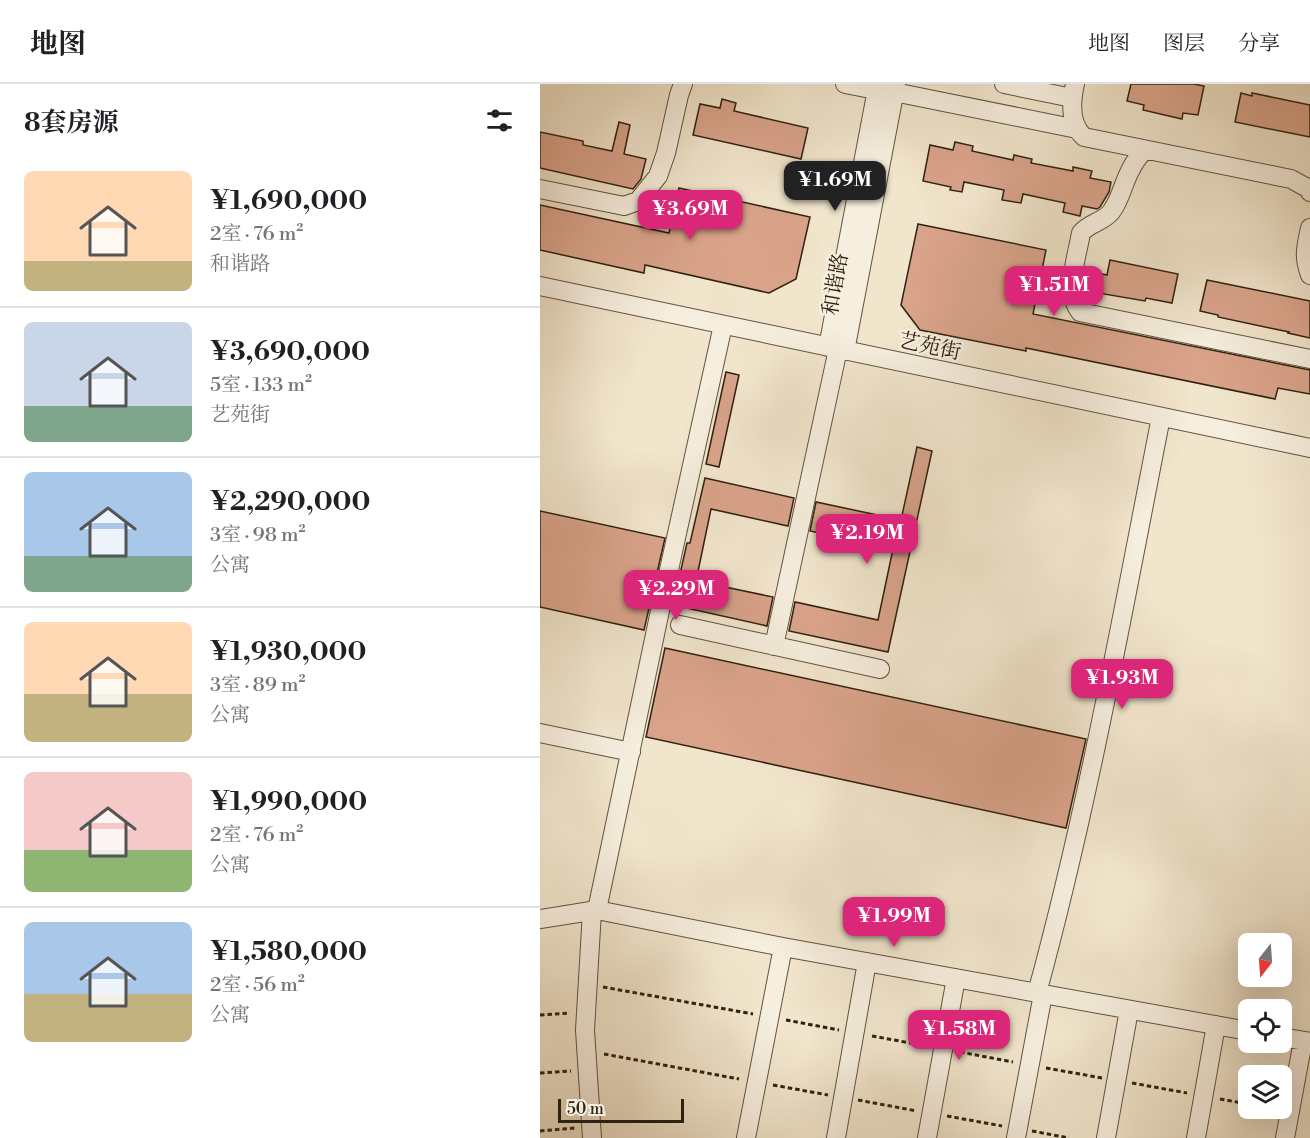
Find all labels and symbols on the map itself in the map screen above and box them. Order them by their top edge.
pin: ¥1.69M [786,161,884,212]
pin: ¥3.69M [641,190,739,241]
street label: 和谐路 [818,251,854,317]
pin: ¥1.51M [1005,266,1103,317]
street label: 艺苑街 [896,328,963,366]
pin: ¥2.19M [818,514,916,565]
pin: ¥2.29M [627,570,725,621]
pin: ¥1.93M [1073,659,1171,710]
pin: ¥1.99M [845,897,943,948]
north arrow [1238,933,1292,987]
pin: ¥1.58M [910,1010,1008,1061]
scale bar [558,1096,684,1124]

